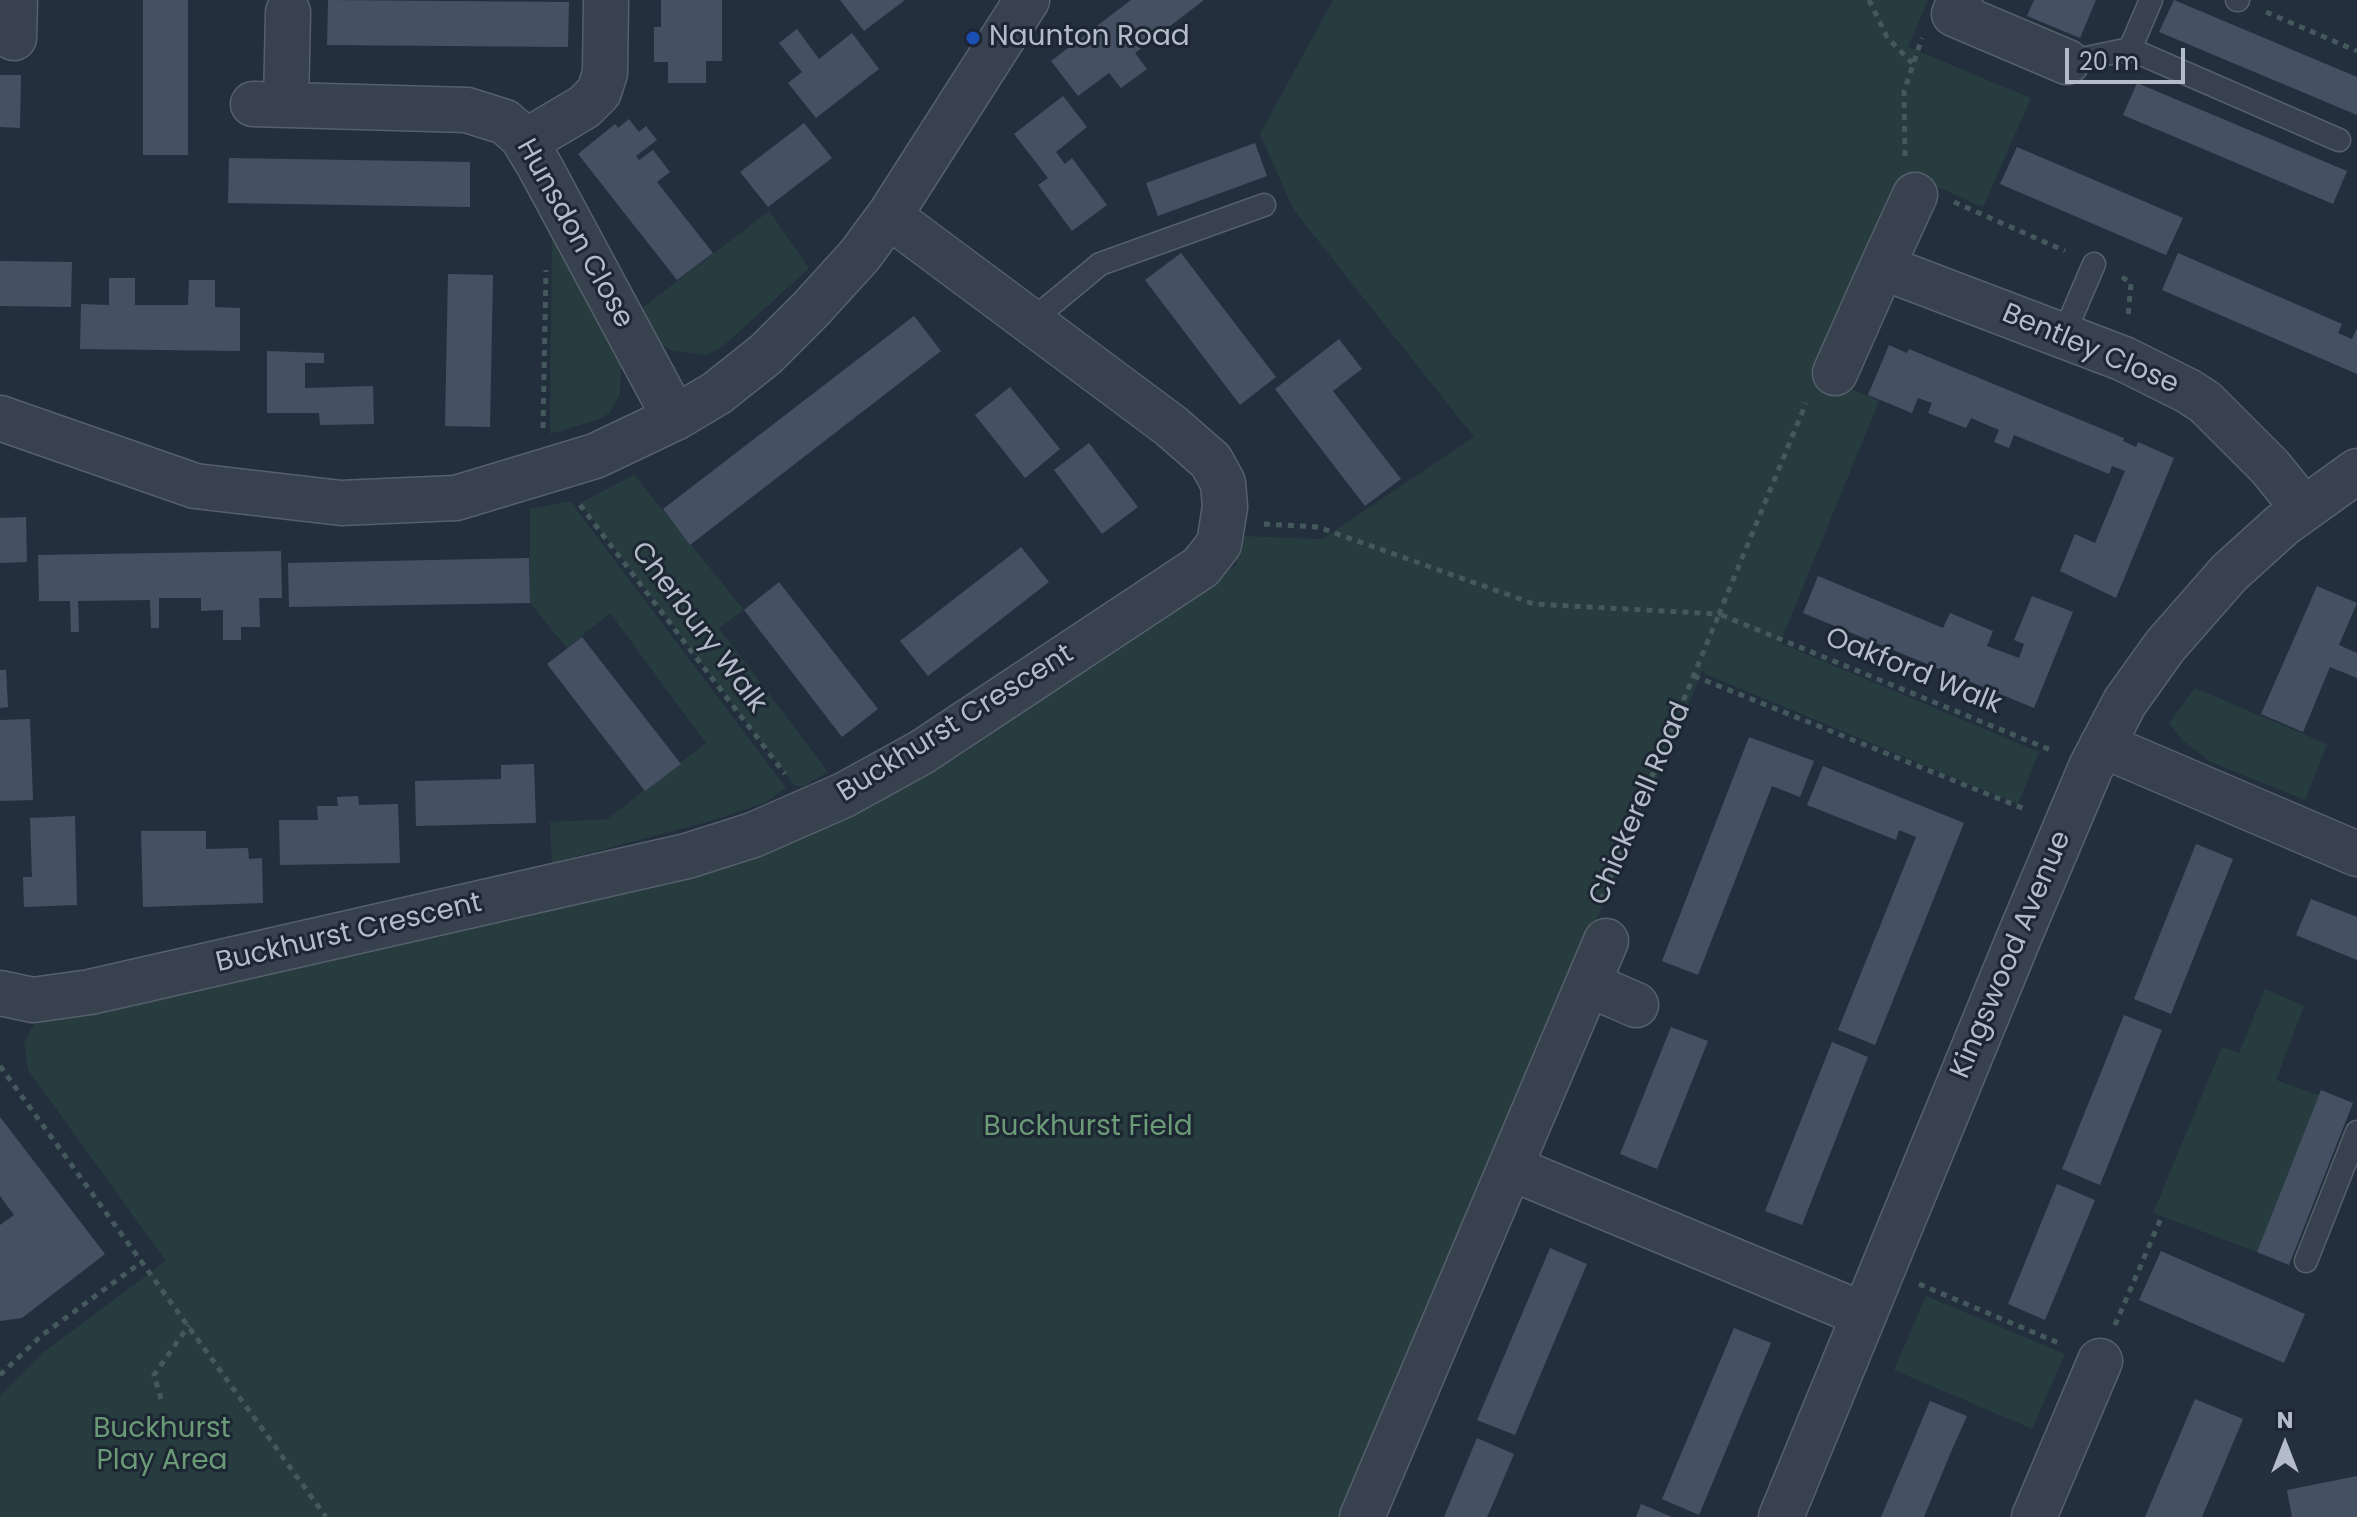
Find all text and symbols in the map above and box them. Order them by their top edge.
place label: Naunton Road [989,21,1190,55]
marker: Naunton Road [964,29,982,47]
scale bar [2069,32,2189,82]
text: 20 m [2079,45,2139,78]
street label: Hunsdon Close [508,134,640,334]
street label: Bentley Close [1997,298,2183,402]
street label: Cherbury Walk [623,536,773,720]
street label: Oakford Walk [1820,621,2006,723]
street label: Buckhurst Crescent [832,638,1080,810]
street label: Chickerell Road [1583,698,1699,910]
street label: Kingswood Avenue [1945,826,2079,1084]
street label: Buckhurst Crescent [213,887,485,981]
park label: Buckhurst Field [983,1111,1193,1145]
north arrow [2245,1405,2325,1485]
text: N [2277,1405,2293,1436]
park label: Buckhurst Play Area [93,1413,231,1479]

